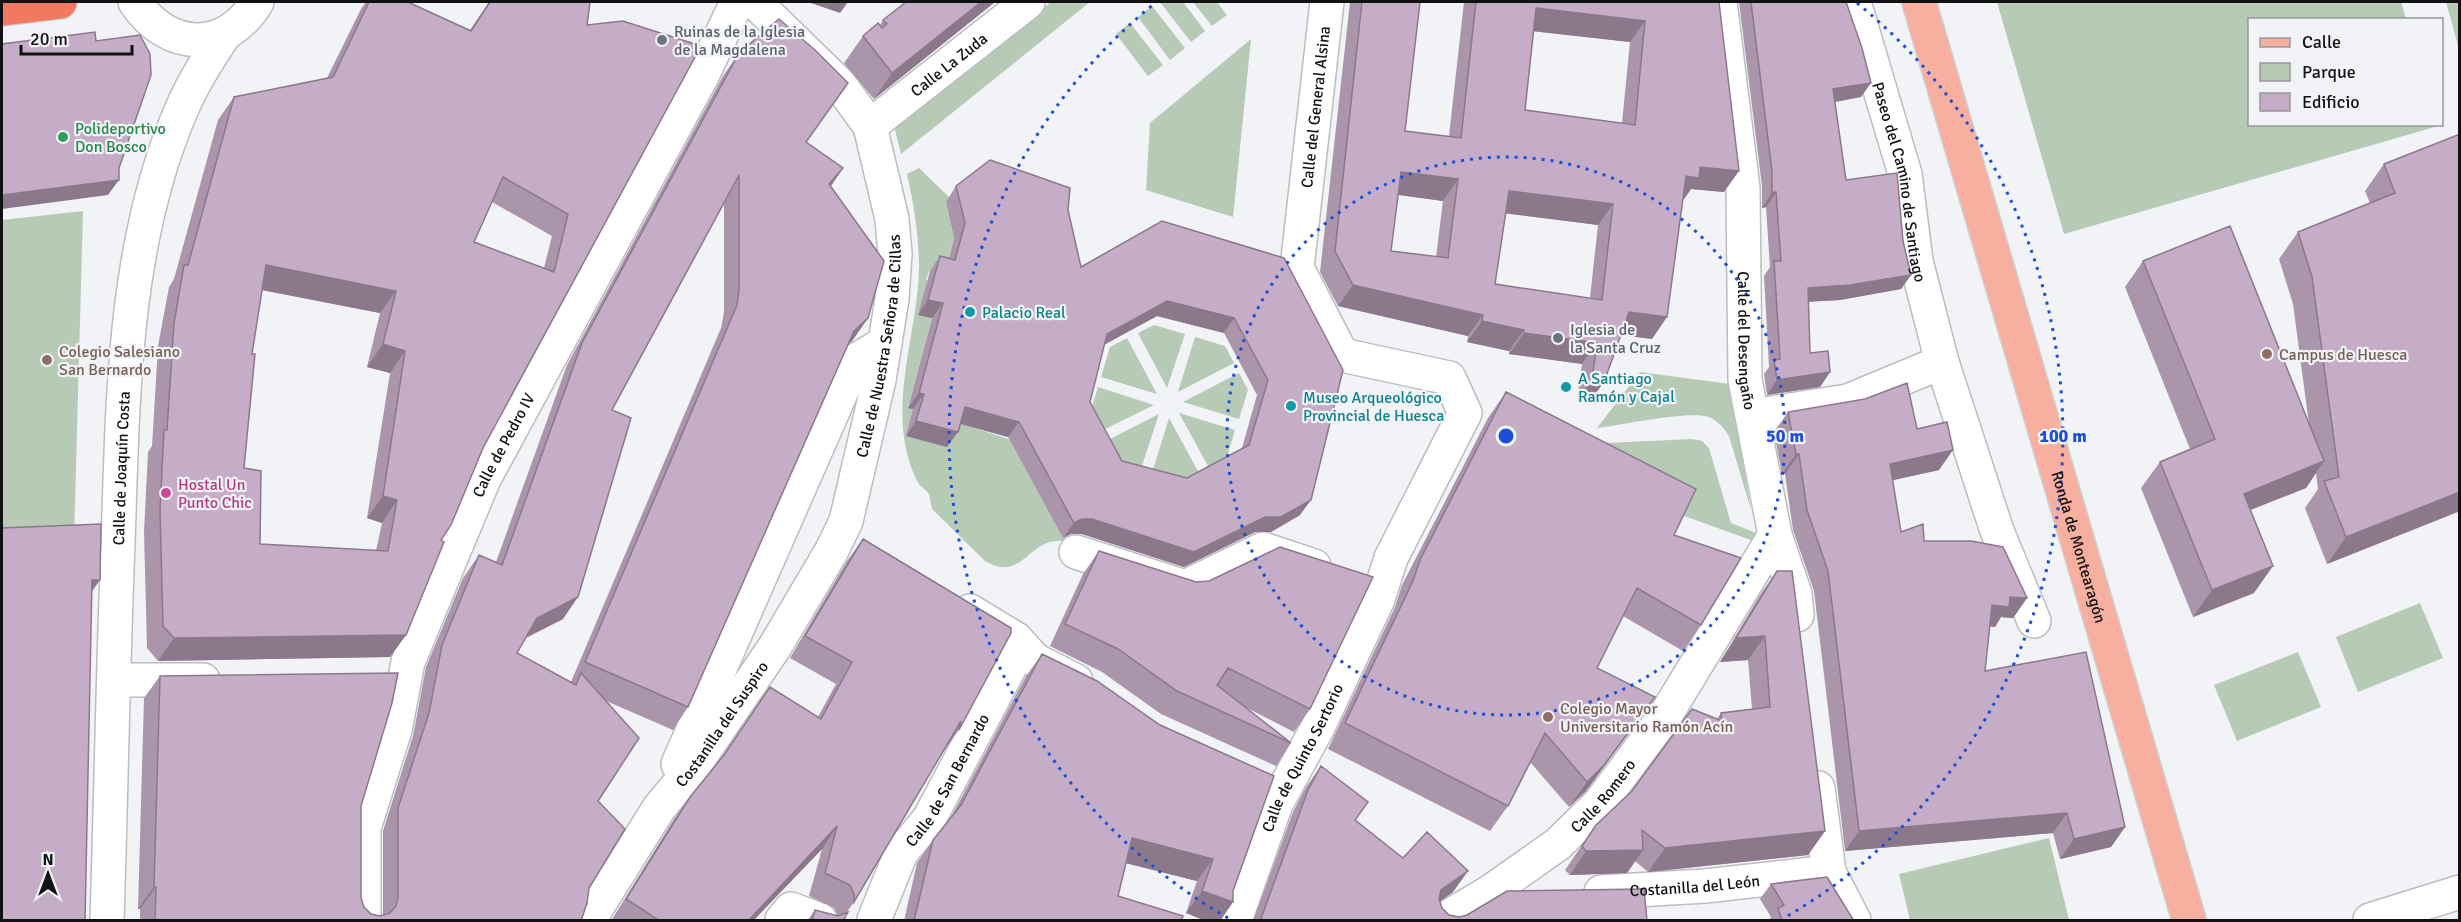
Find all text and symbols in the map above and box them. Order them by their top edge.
scale bar [21,18,132,56]
legend [2248,18,2443,126]
place label: Ruinas de la Iglesia de la Magdalena [674,22,805,60]
street label: Calle del General Alsina [1297,25,1335,189]
text: 20 m [30,28,68,50]
street label: Calle La Zuda [907,29,992,101]
text: Calle [2302,31,2341,53]
marker: Ruinas de la Iglesia de la Magdalena [655,33,669,47]
text: Parque [2302,61,2356,83]
street label: Paseo del Camino de Santiago [1867,80,1930,284]
text: Edificio [2302,91,2360,113]
place label: Polideportivo Don Bosco [75,119,166,157]
marker: Polideportivo Don Bosco [56,130,70,144]
street label: Calle de Nuestra Señora de Cillas [852,234,906,460]
street label: Calle del Desengaño [1733,271,1760,412]
place label: Palacio Real [982,303,1066,323]
marker: Palacio Real [963,305,977,319]
place label: Iglesia de la Santa Cruz [1570,320,1661,358]
marker: Iglesia de la Santa Cruz [1551,331,1565,345]
place label: Colegio Salesiano San Bernardo [59,342,180,380]
place label: Campus de Huesca [2279,345,2407,365]
marker: Campus de Huesca [2260,347,2274,361]
marker: Colegio Salesiano San Bernardo [40,353,54,367]
place label: A Santiago Ramón y Cajal [1578,369,1675,407]
marker: A Santiago Ramón y Cajal [1559,380,1573,394]
place label: Museo Arqueológico Provincial de Huesca [1303,388,1444,426]
street label: Calle de Pedro IV [469,390,539,500]
street label: Calle de Joaquín Costa [109,391,135,546]
marker: Museo Arqueológico Provincial de Huesca [1284,399,1298,413]
text: 50 m [1766,425,1804,447]
text: 100 m [2039,425,2087,447]
centre of rings [1496,426,1516,446]
street label: Ronda de Montearagón [2046,469,2110,626]
place label: Hostal Un Punto Chic [178,475,252,513]
marker: Hostal Un Punto Chic [159,486,173,500]
street label: Costanilla del Suspiro [672,658,773,792]
street label: Calle de Quinto Sertorio [1258,681,1348,835]
place label: Colegio Mayor Universitario Ramón Acín [1560,699,1733,737]
marker: Colegio Mayor Universitario Ramón Acín [1541,710,1555,724]
street label: Calle de San Bernardo [901,711,994,851]
street label: Calle Romero [1567,755,1640,837]
north arrow [18,844,78,904]
text: N [42,850,54,870]
street label: Costanilla del León [1629,871,1761,901]

